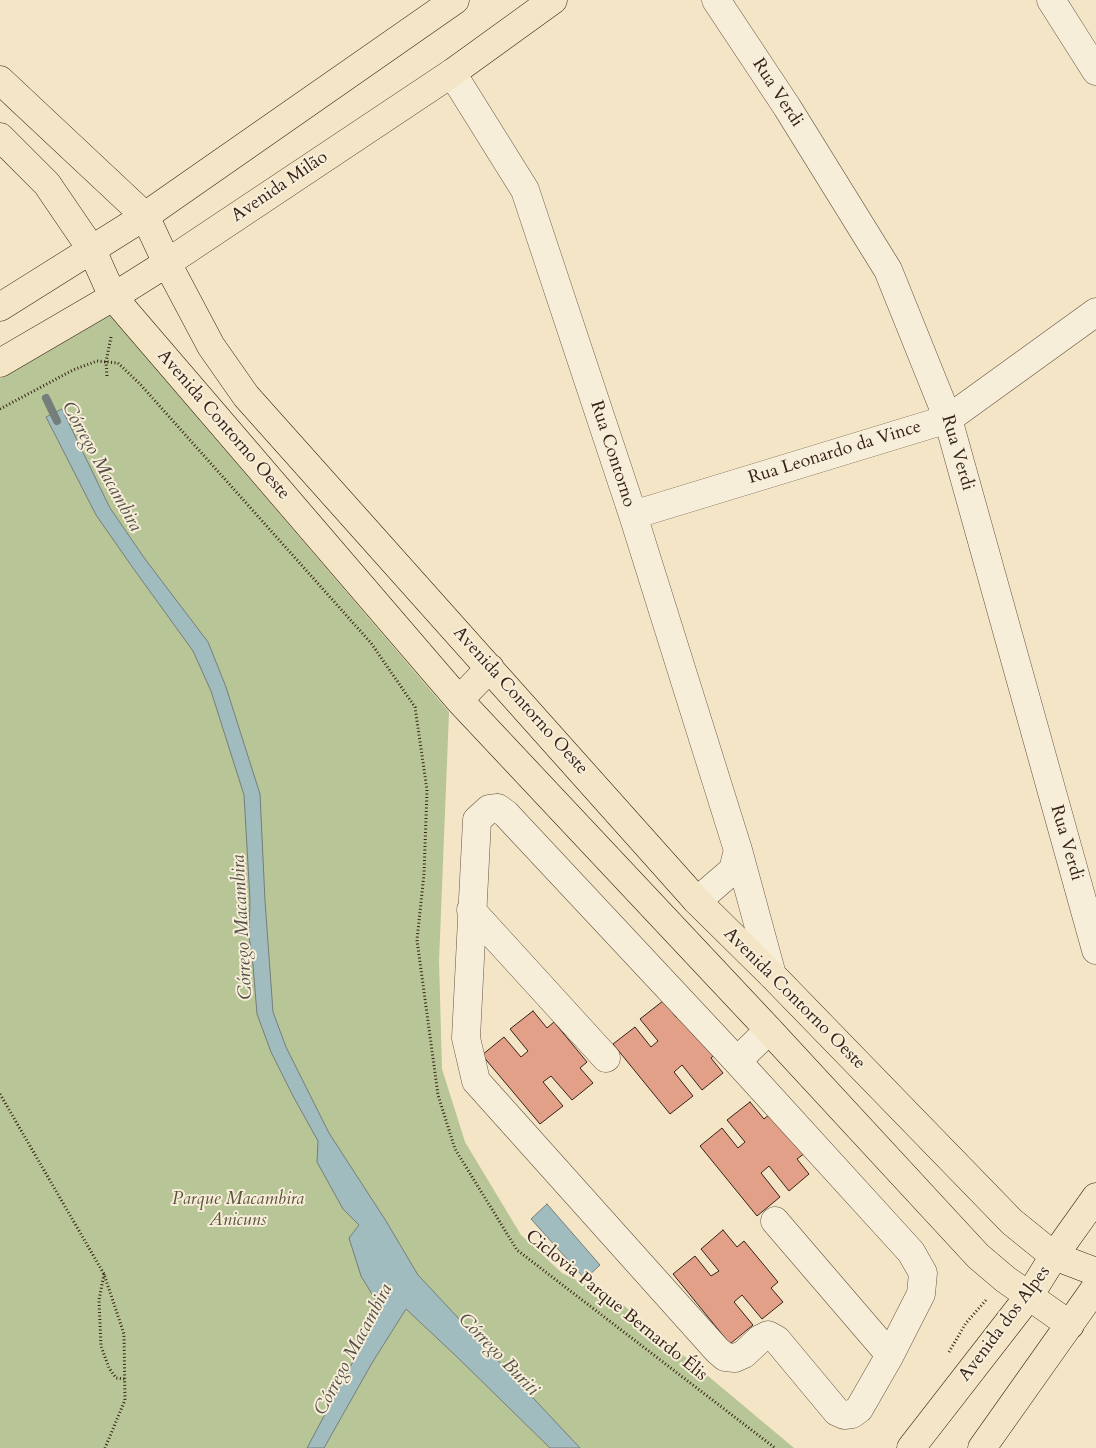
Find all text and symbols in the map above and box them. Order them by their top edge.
street label: Rua Verdi [747,55,807,131]
street label: Avenida Milão [228,147,332,227]
street label: Avenida Contorno Oeste [152,346,294,504]
water label: Córrego Macambira [56,398,146,536]
street label: Rua Contorno [585,398,639,510]
street label: Rua Verdi [936,413,978,493]
street label: Rua Leonardo da Vince [746,416,924,490]
street label: Avenida Contorno Oeste [448,623,592,779]
street label: Rua Verdi [1045,803,1087,883]
water label: Córrego Macambira [228,854,258,1000]
street label: Avenida Contorno Oeste [719,924,869,1074]
park label: Parque Macambira Anicuns [172,1189,304,1232]
street label: Ciclovia Parque Bernardo Élis [521,1226,711,1386]
street label: Avenida dos Alpes [955,1262,1055,1386]
water label: Córrego Macambira [310,1280,398,1420]
water label: Córrego Buriti [453,1309,543,1401]

